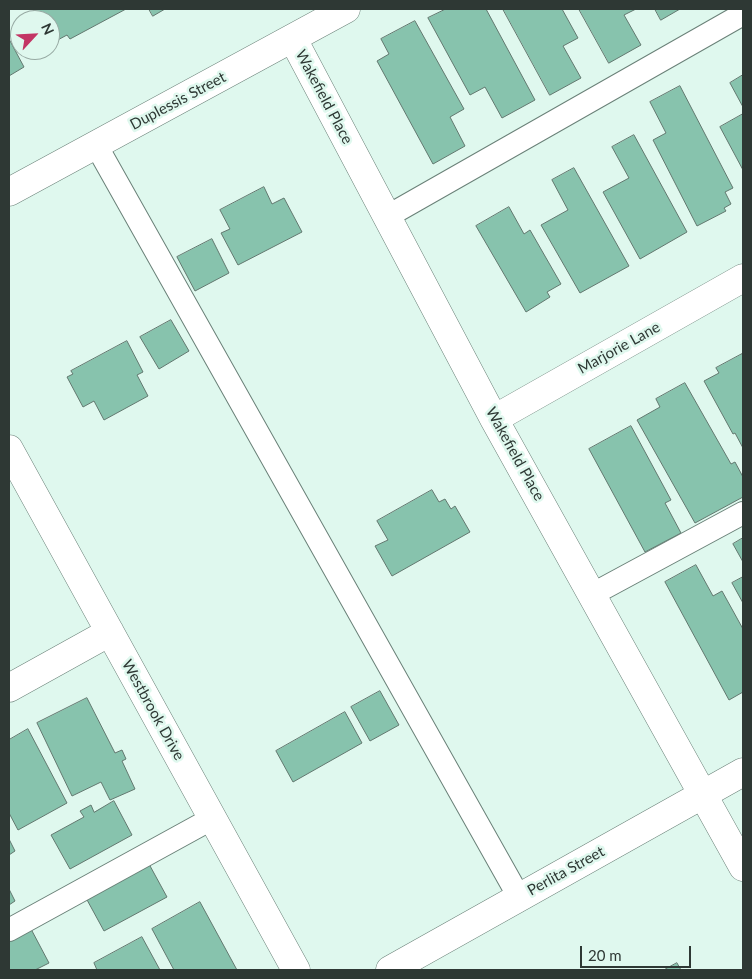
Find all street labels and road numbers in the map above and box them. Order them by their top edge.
street label: Wakefield Place [292,47,356,147]
street label: Duplessis Street [127,68,229,134]
street label: Marjorie Lane [575,318,663,378]
street label: Wakefield Place [482,404,548,504]
street label: Westbrook Drive [118,657,188,763]
street label: Perlita Street [524,842,608,900]

